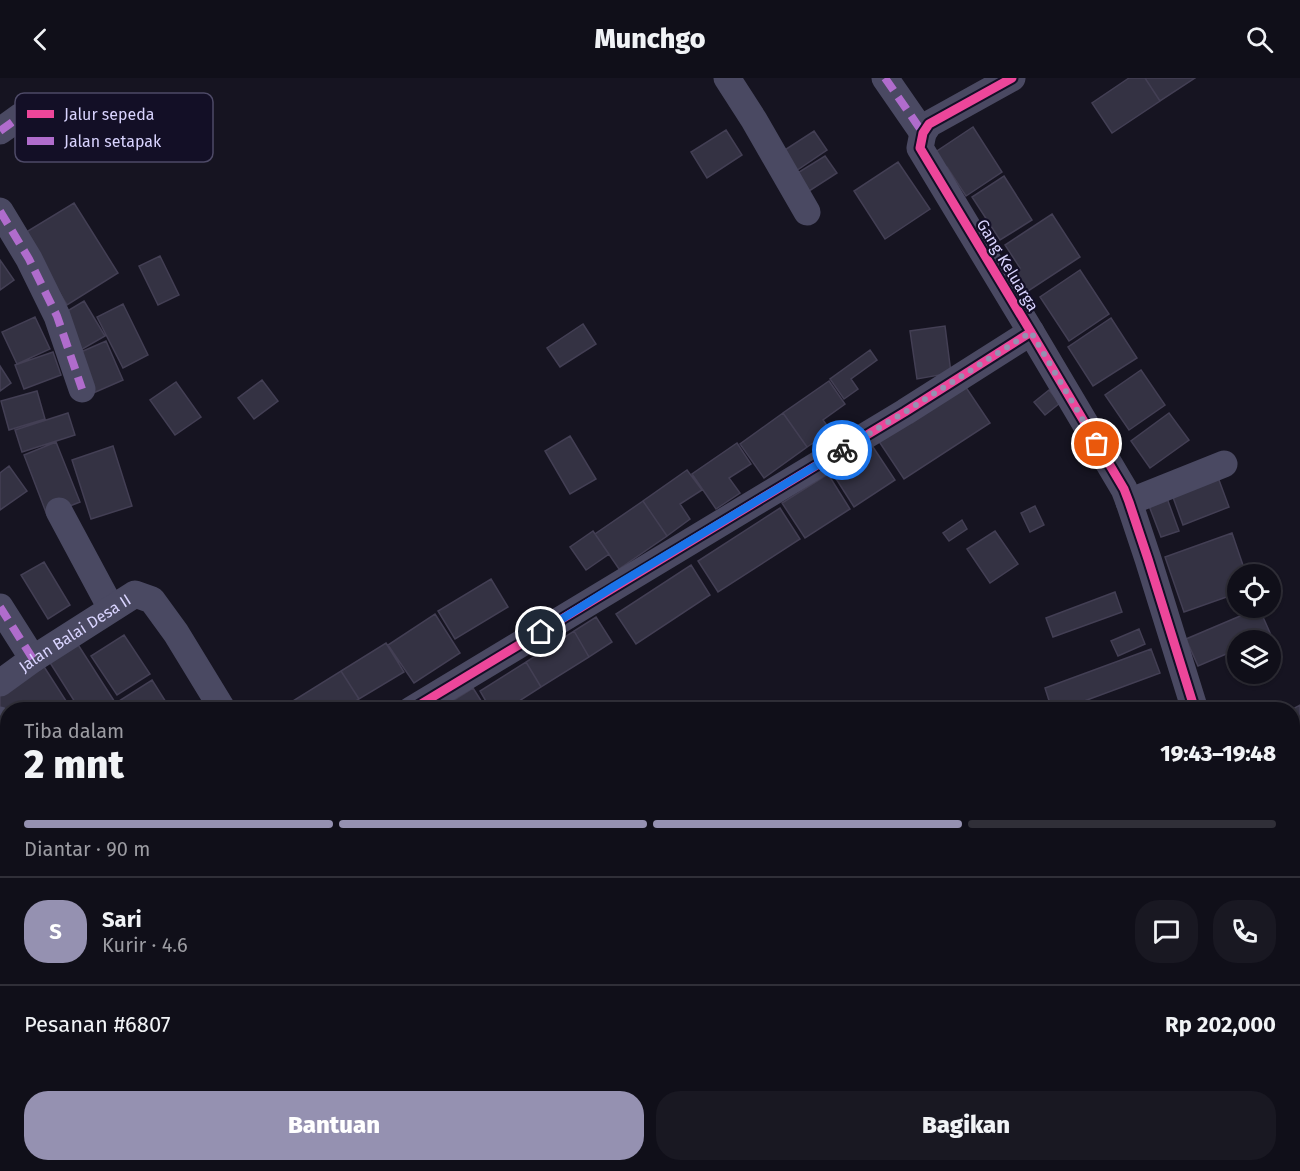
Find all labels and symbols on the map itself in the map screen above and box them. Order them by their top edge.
legend [15,93,213,162]
text: Jalur sepeda [64,105,155,124]
text: Jalan setapak [64,132,162,151]
street label: Gang Keluarga [973,216,1043,315]
pin [1071,418,1122,469]
courier [812,420,872,480]
street label: Jalan Balai Desa II [15,590,134,676]
pin [515,606,566,657]

